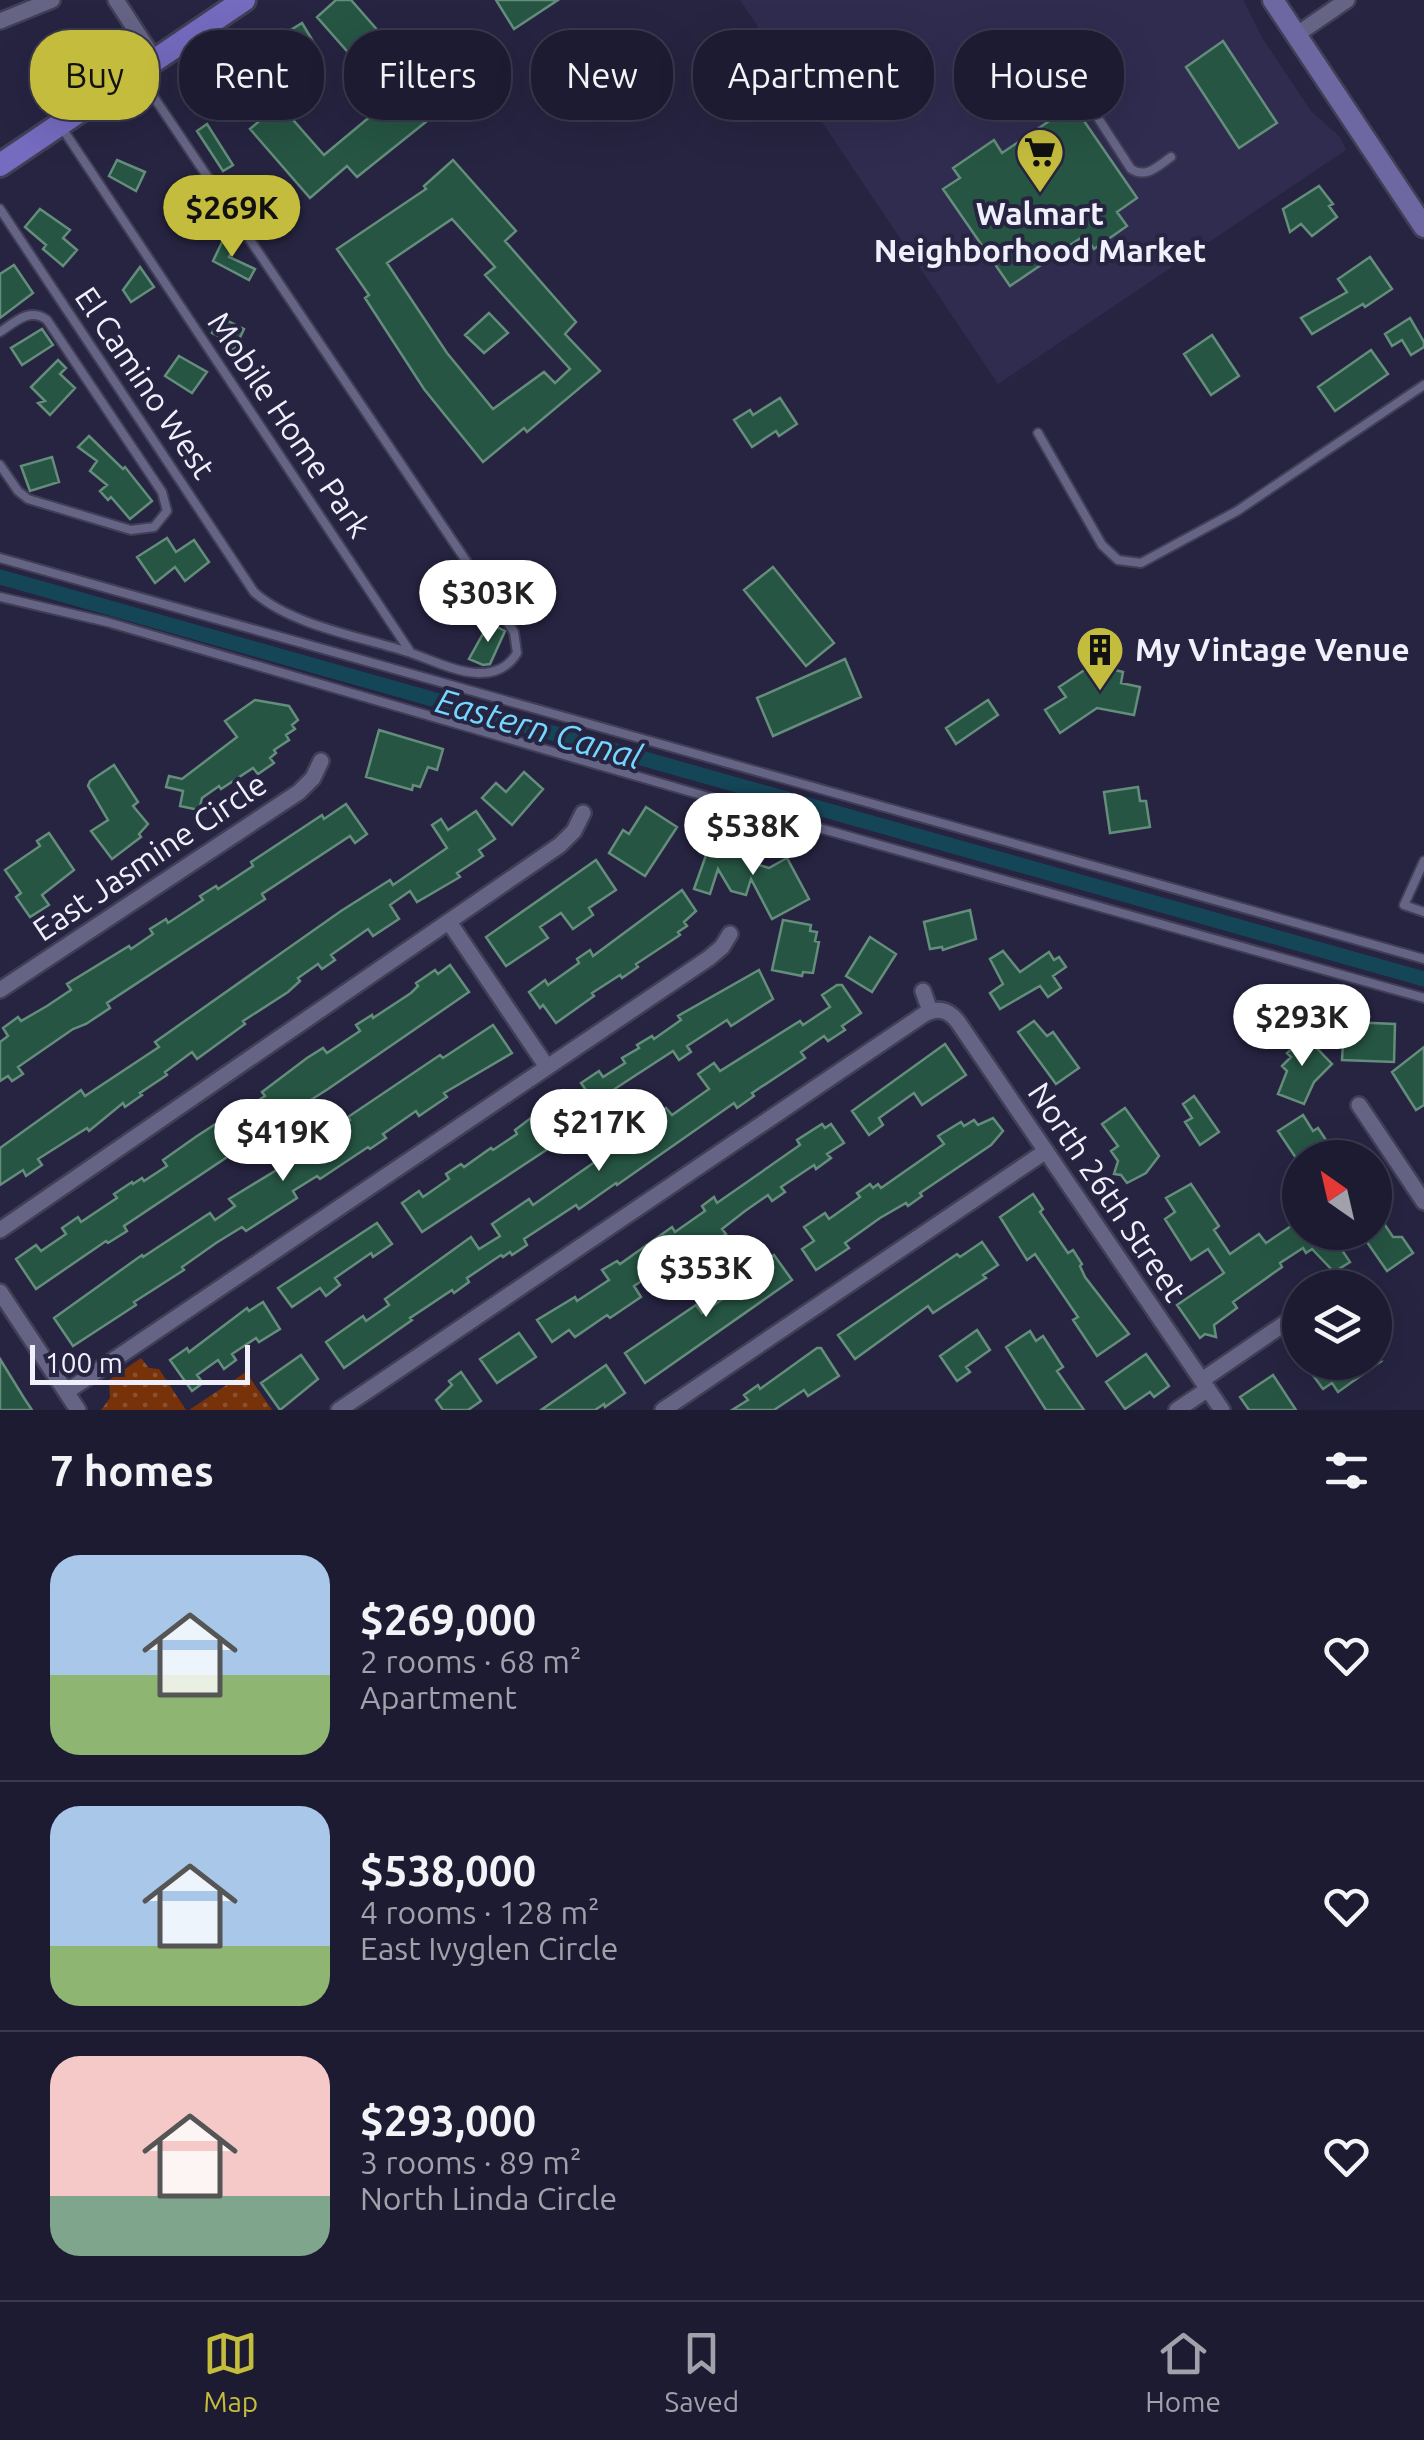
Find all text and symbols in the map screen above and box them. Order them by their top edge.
chip: Buy [30,30,159,120]
chip: Rent [179,30,324,120]
chip: Filters [344,30,511,120]
chip: New [531,30,673,120]
chip: Apartment [693,30,934,120]
chip: House [954,30,1124,120]
supermarket icon: Walmart Neighborhood Market [1014,126,1066,194]
pin: $269K [162,175,302,260]
text: $269K [185,189,279,225]
place label: Walmart Neighborhood Market [874,195,1206,268]
street label: El Camino West [69,280,223,485]
street label: Mobile Home Park [201,305,378,544]
pin: $303K [418,560,558,645]
text: $303K [441,574,535,610]
building icon: My Vintage Venue [1074,624,1126,692]
place label: My Vintage Venue [1135,631,1410,667]
water label: Eastern Canal [432,679,647,777]
street label: East Jasmine Circle [26,765,273,948]
pin: $538K [683,793,823,878]
text: $538K [706,807,800,843]
pin: $293K [1232,984,1372,1069]
text: $293K [1255,998,1349,1034]
street label: North 26th Street [1021,1075,1194,1308]
pin: $217K [529,1089,669,1174]
pin: $419K [213,1099,353,1184]
text: $217K [552,1103,646,1139]
text: $419K [236,1113,330,1149]
north arrow [1282,1140,1392,1250]
map controls [1282,1140,1392,1380]
pin: $353K [636,1235,776,1320]
text: $353K [659,1249,753,1285]
button: layers [1282,1270,1392,1380]
scale bar [30,1340,250,1384]
text: 100 m [45,1347,123,1378]
icon: filters [1319,1443,1374,1498]
text: 7 homes [50,1447,214,1494]
icon: home [130,1595,250,1715]
text: $269,000 [360,1596,536,1643]
icon: heart [1319,1628,1374,1683]
text: 2 rooms · 68 m² [360,1643,581,1679]
text: Apartment [360,1679,517,1715]
icon: home [130,1846,250,1966]
text: $538,000 [360,1847,536,1894]
icon: heart [1319,1879,1374,1934]
text: 4 rooms · 128 m² [360,1894,600,1930]
text: East Ivyglen Circle [360,1930,618,1966]
icon: home [130,2096,250,2216]
text: $293,000 [360,2097,536,2144]
icon: heart [1319,2129,1374,2184]
text: 3 rooms · 89 m² [360,2144,581,2180]
text: North Linda Circle [360,2180,617,2216]
tab: Map [203,2326,258,2417]
tab: Saved [665,2326,739,2417]
tab: Home [1145,2326,1221,2417]

